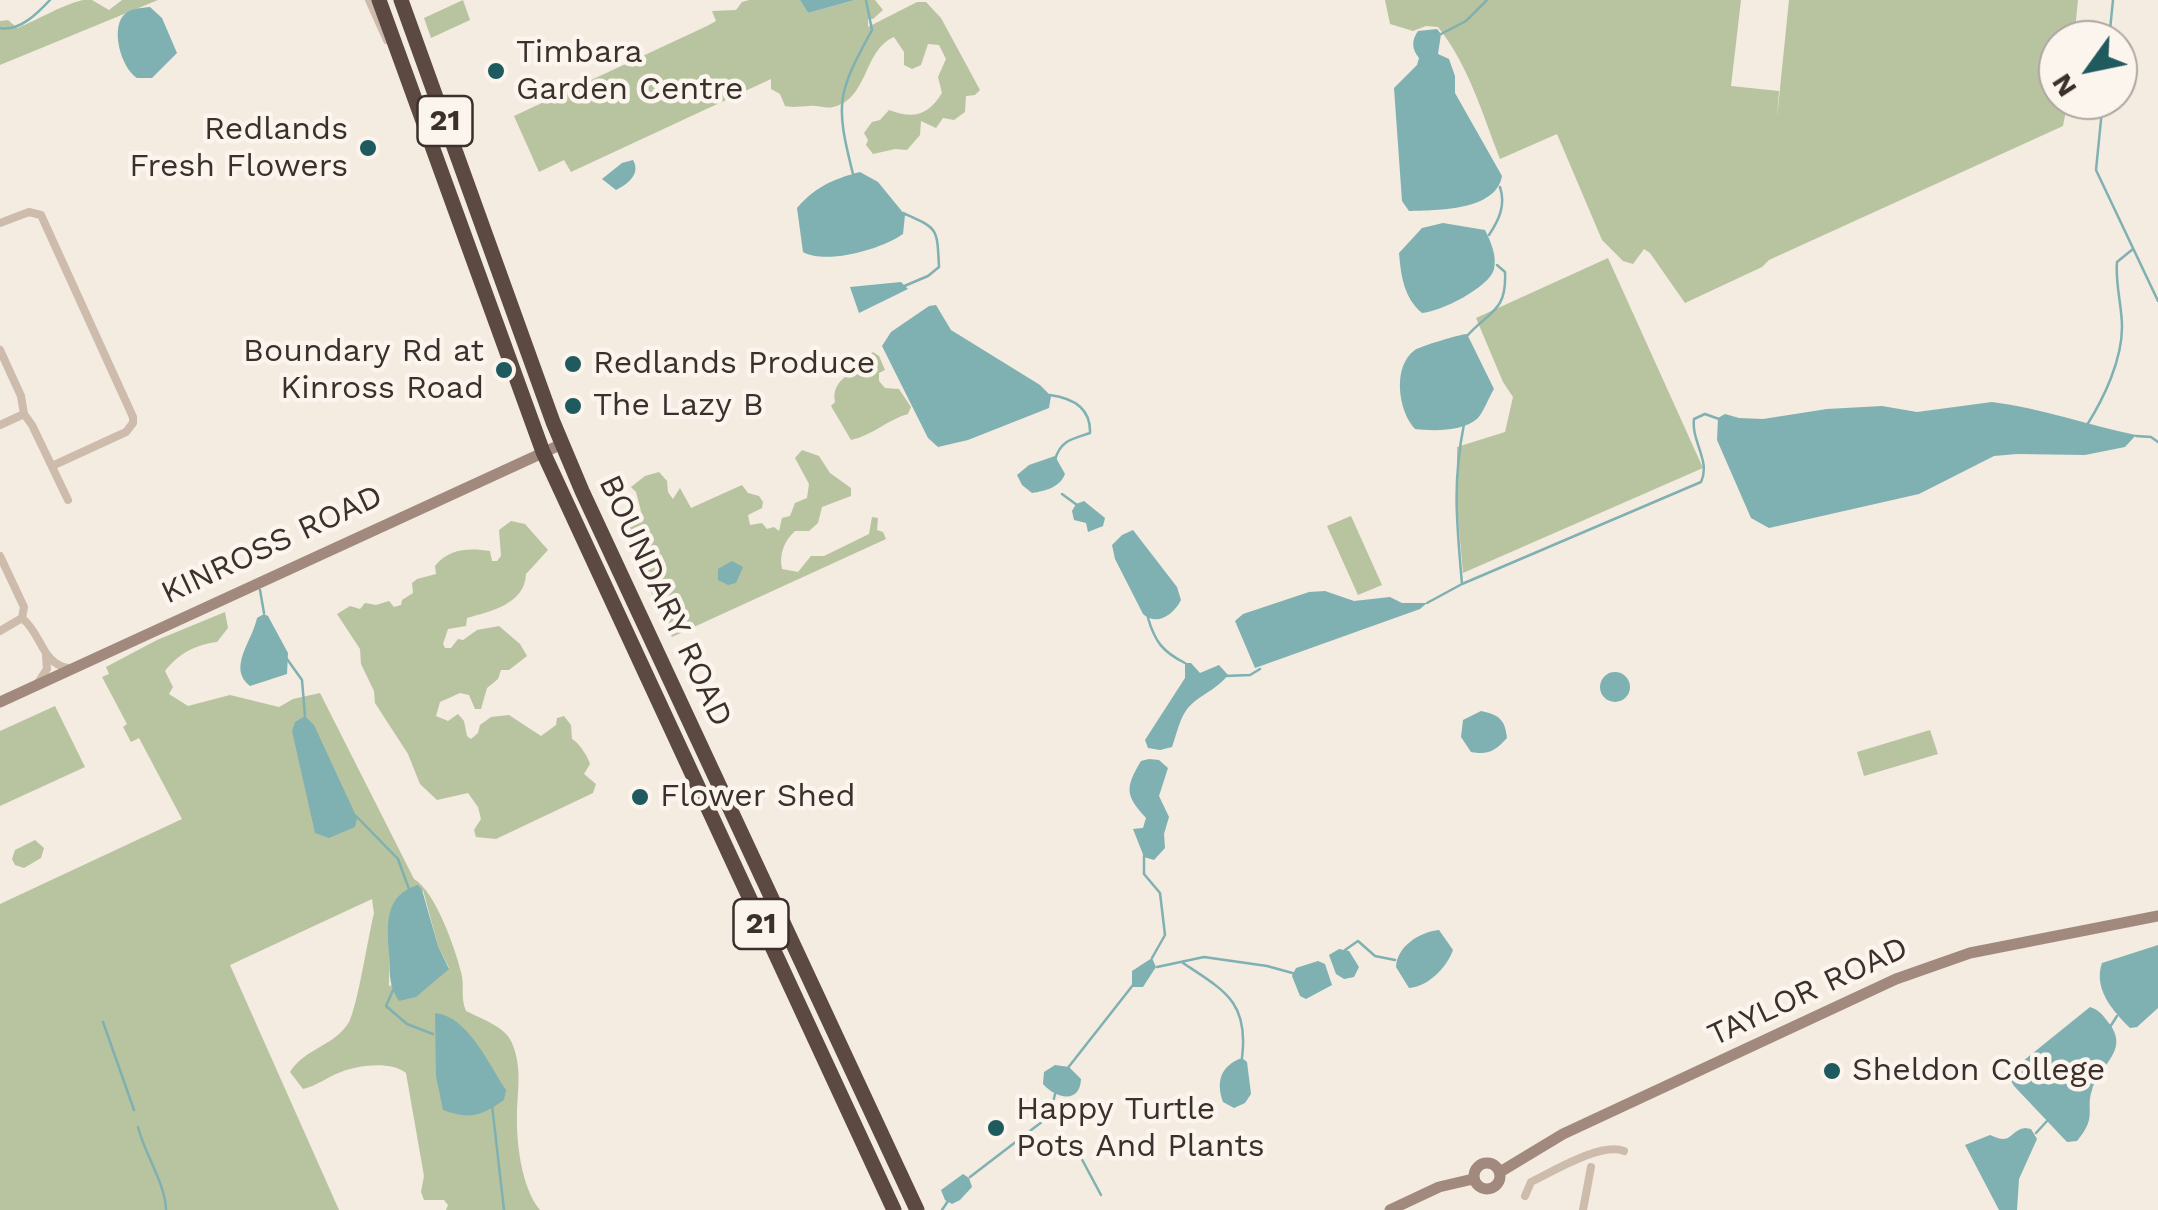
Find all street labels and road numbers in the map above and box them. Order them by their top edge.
road number: 21 [418,96,472,146]
street label: BOUNDARY ROAD [590,469,740,733]
street label: KINROSS ROAD [155,477,389,613]
road number: 21 [734,899,788,949]
street label: TAYLOR ROAD [1702,929,1914,1055]

